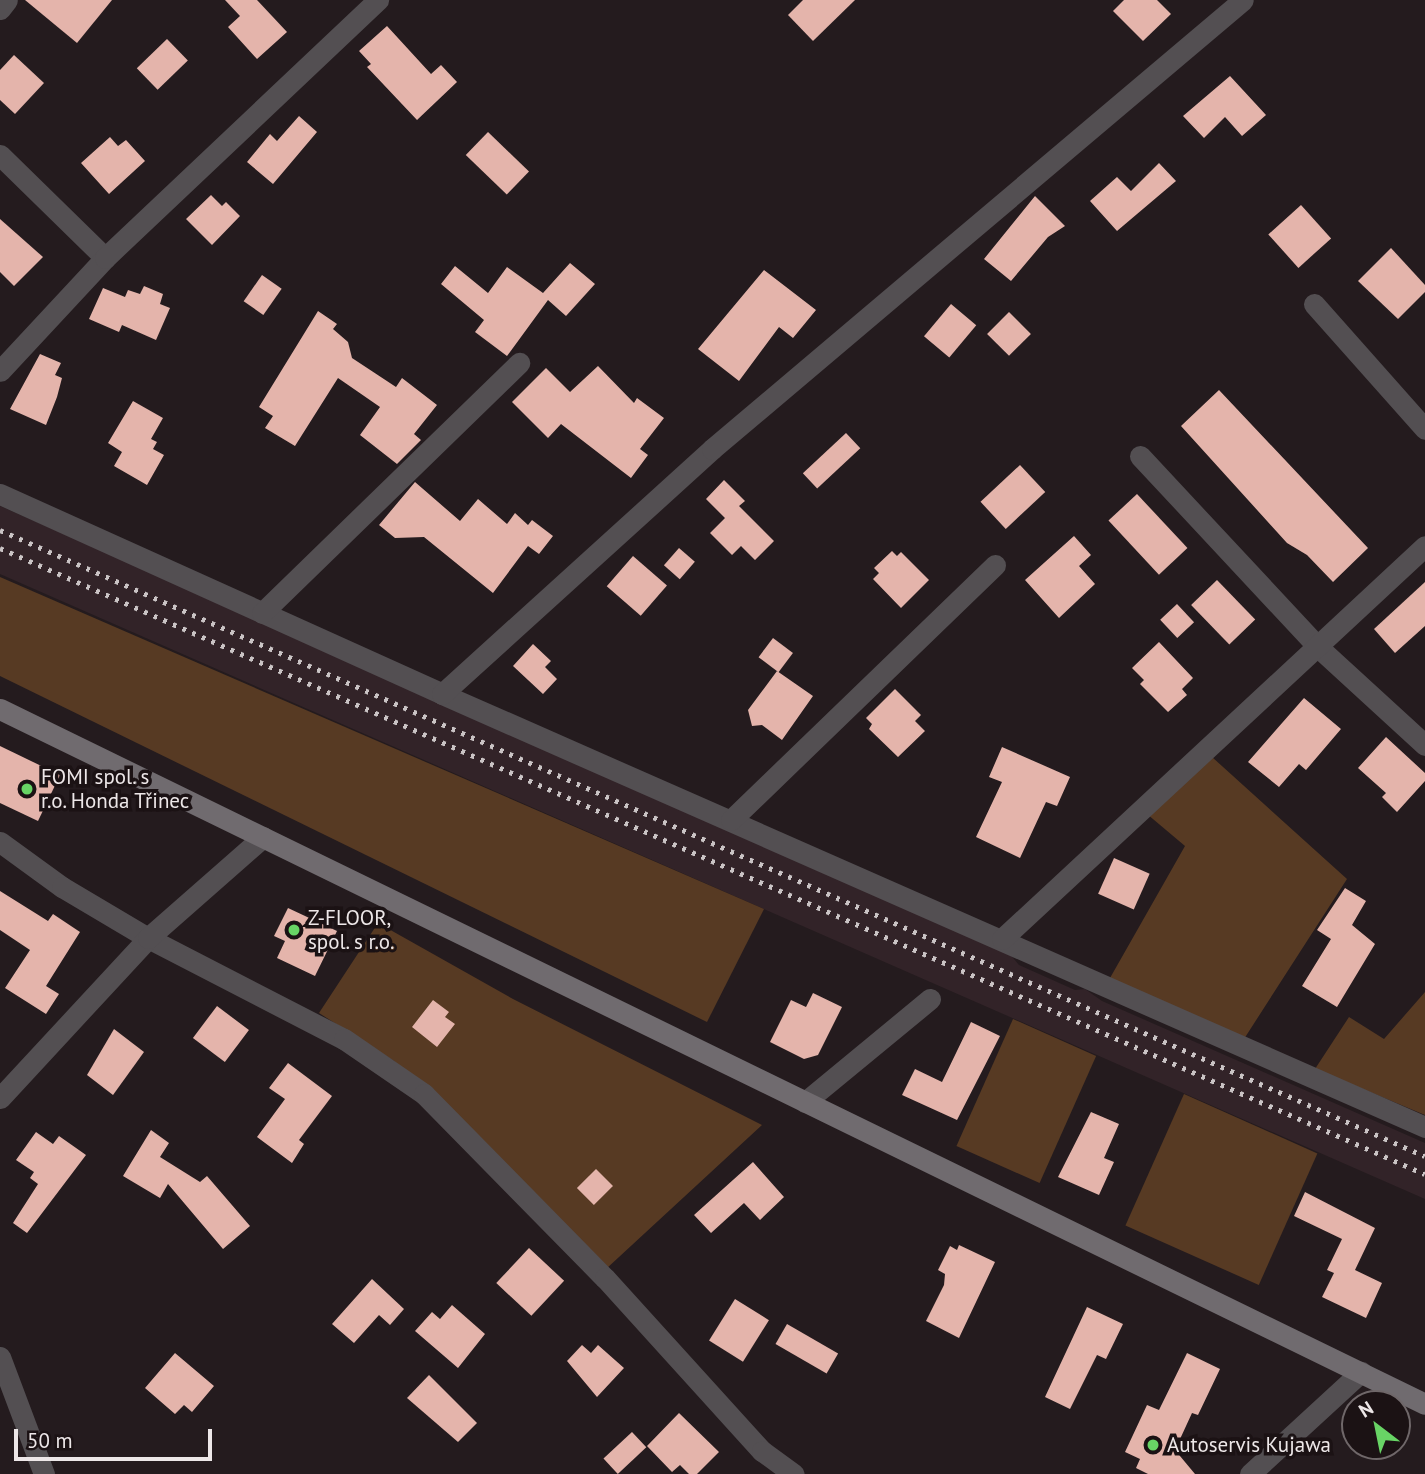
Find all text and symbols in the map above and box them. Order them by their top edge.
place label: FOMI spol. s r.o. Honda Třinec [41,764,192,814]
marker: FOMI spol. s r.o. Honda Třinec [19,781,35,797]
place label: Z-FLOOR, spol. s r.o. [308,905,396,955]
marker: Z-FLOOR, spol. s r.o. [286,922,302,938]
north arrow [1341,1390,1411,1460]
text: N [1354,1395,1378,1422]
scale bar [18,1414,215,1458]
text: 50 m [27,1427,73,1454]
place label: Autoservis Kujawa [1167,1432,1331,1458]
marker: Autoservis Kujawa [1145,1437,1161,1453]

